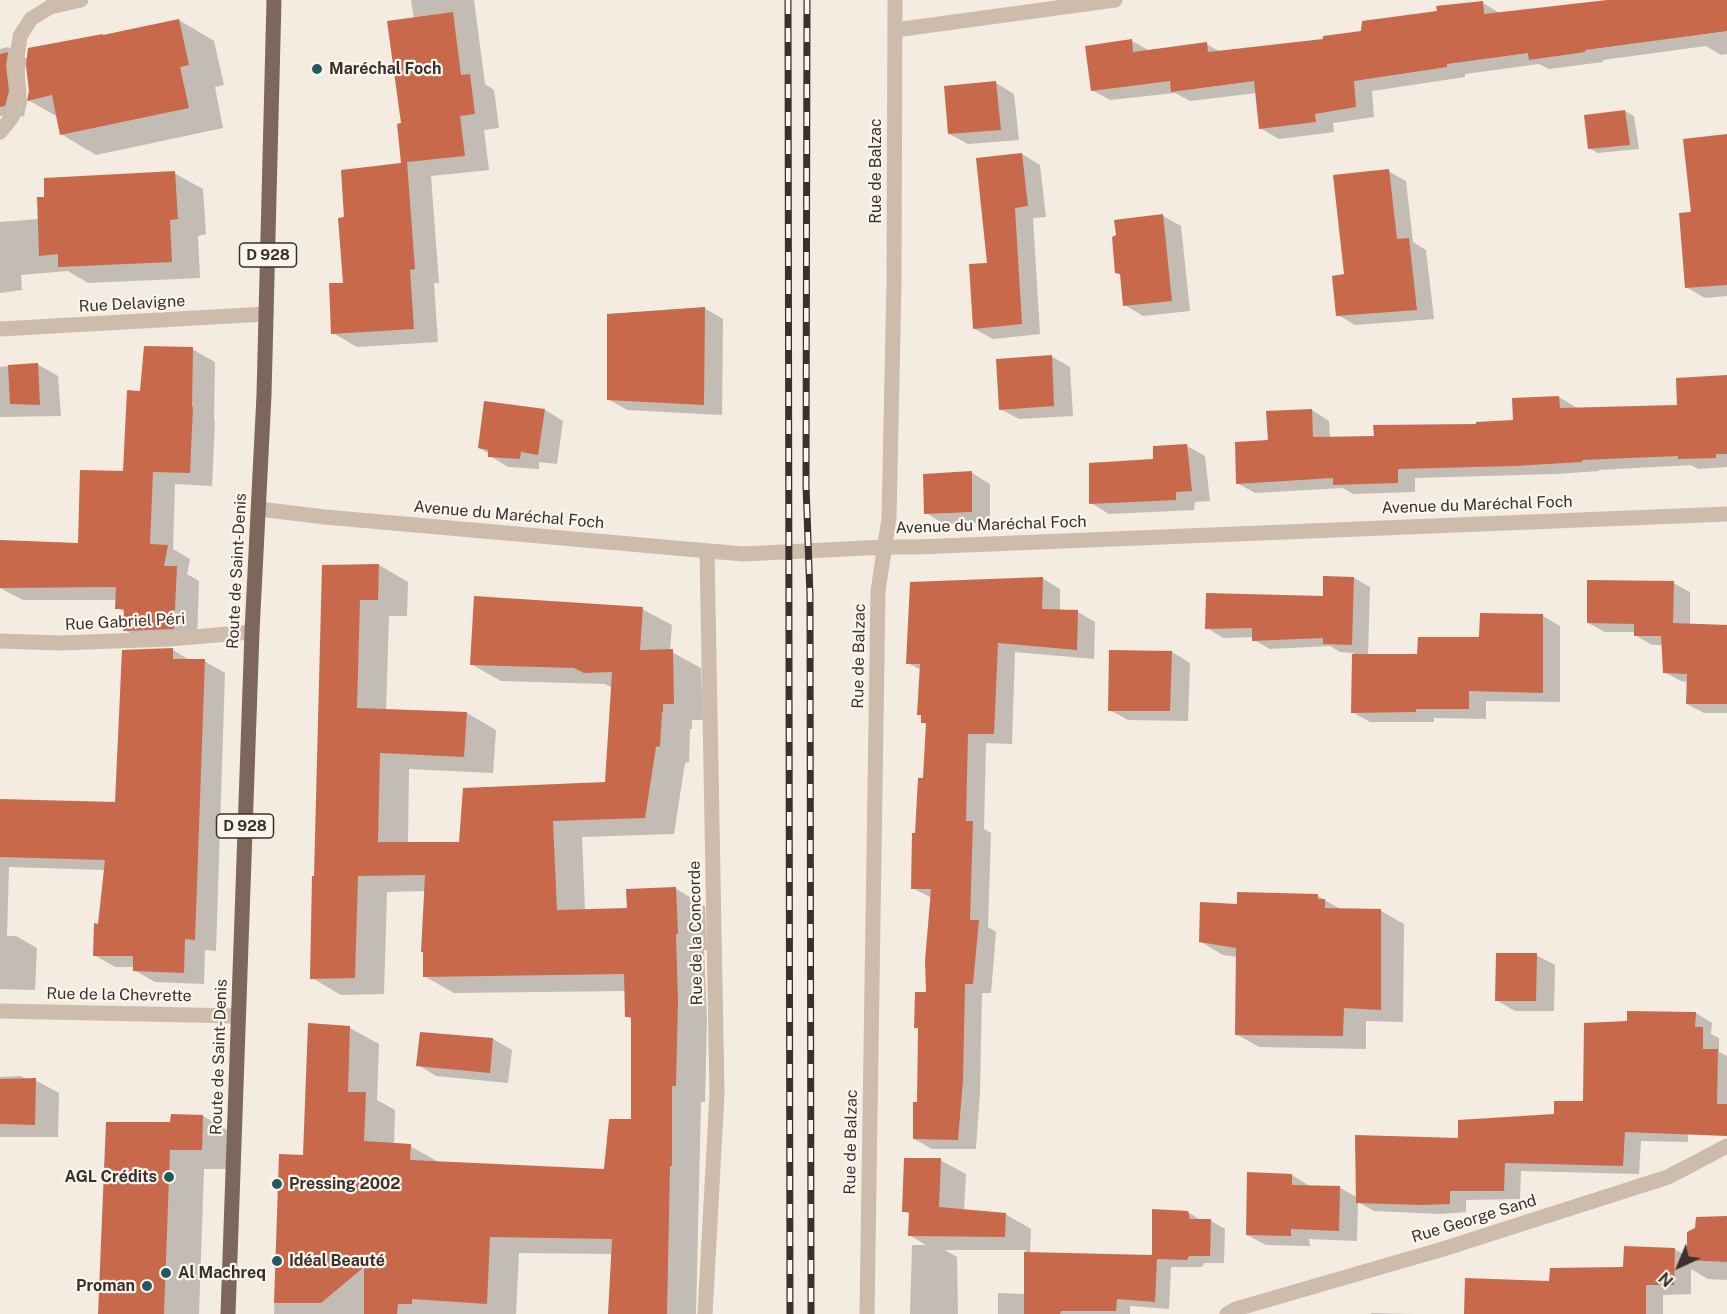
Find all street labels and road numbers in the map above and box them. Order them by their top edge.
street label: Rue de Balzac [866,118,886,224]
road number: D 928 [240,243,296,267]
street label: Rue Delavigne [78,292,186,316]
street label: Avenue du Maréchal Foch [1381,492,1573,518]
street label: Route de Saint-Denis [223,493,251,649]
street label: Avenue du Maréchal Foch [413,497,605,533]
street label: Avenue du Maréchal Foch [895,512,1087,538]
street label: Rue de Balzac [848,603,870,709]
street label: Rue Gabriel Péri [64,609,186,635]
road number: D 928 [216,814,274,838]
street label: Rue de la Concorde [685,861,707,1005]
street label: Route de Saint-Denis [207,979,231,1135]
street label: Rue de la Chevrette [46,984,192,1006]
street label: Rue de Balzac [840,1089,862,1195]
street label: Rue George Sand [1409,1191,1539,1247]

